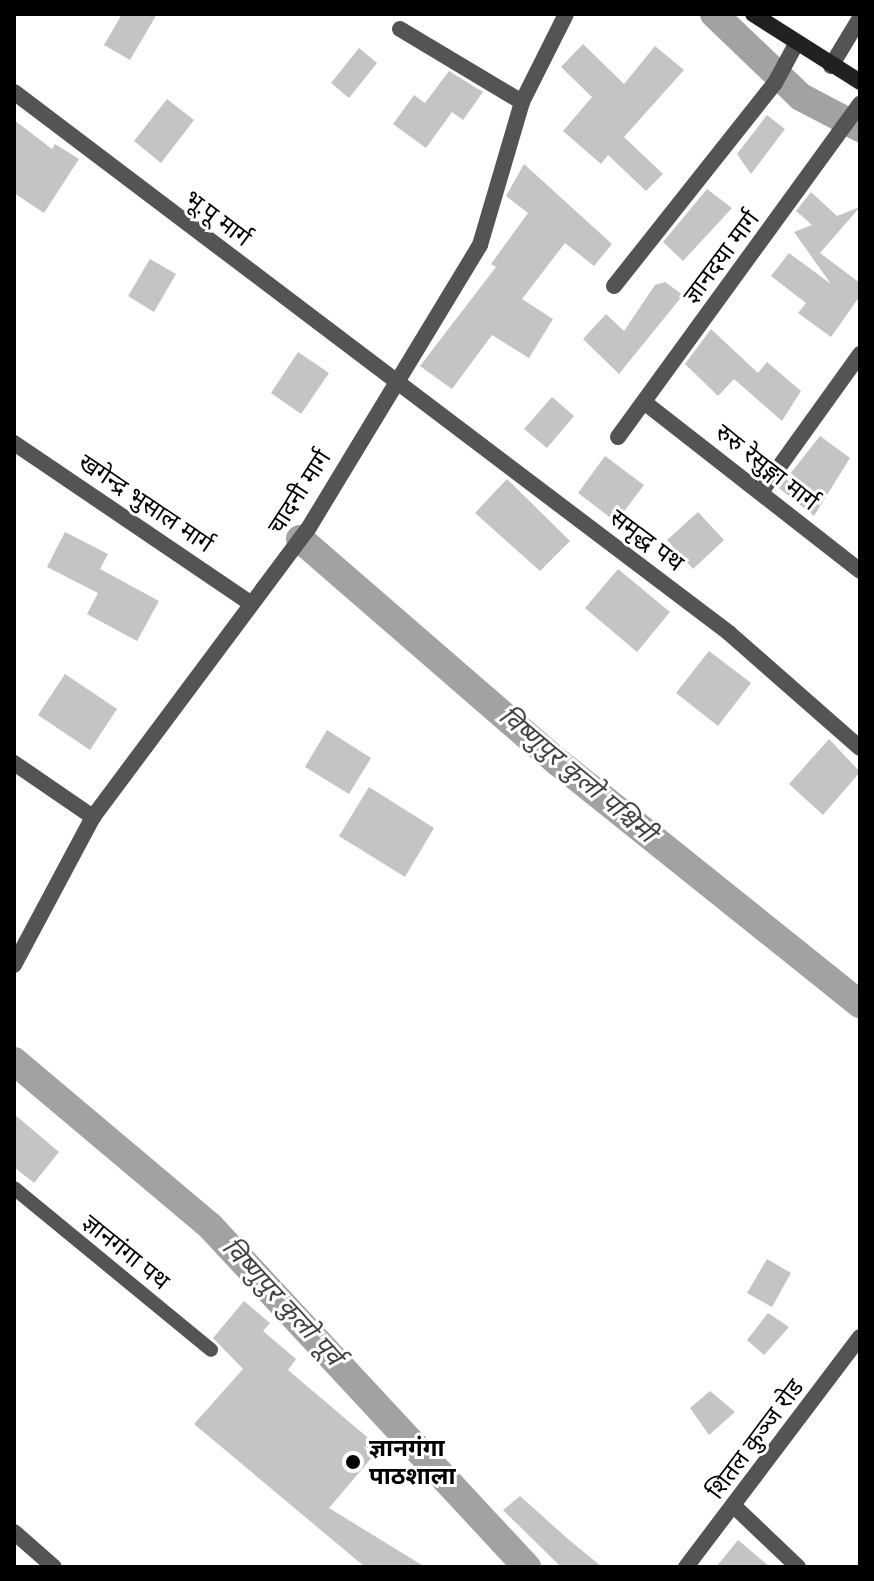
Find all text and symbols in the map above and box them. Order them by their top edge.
street label: भू.पू मार्ग [179,184,257,252]
street label: ज्ञानदया मार्ग [677,205,765,309]
street label: रुरु रेसुङ्गा मार्ग [710,418,824,516]
street label: चादनी मार्ग [261,445,337,539]
street label: खगेन्द्र भुसाल मार्ग [73,448,219,558]
street label: समृद्ध पथ [604,503,690,577]
water label: विष्णुपुर कुलो पश्चिमी [492,701,662,849]
street label: ज्ञानगंगा पथ [77,1208,175,1296]
water label: विष्णुपुर कुलो पूर्व [215,1232,349,1372]
street label: शितल कुञ्ज रोड [701,1373,809,1505]
place label: ज्ञानगंगा पाठशाला [369,1434,456,1490]
marker: ज्ञानगंगा पाठशाला [344,1453,362,1471]

